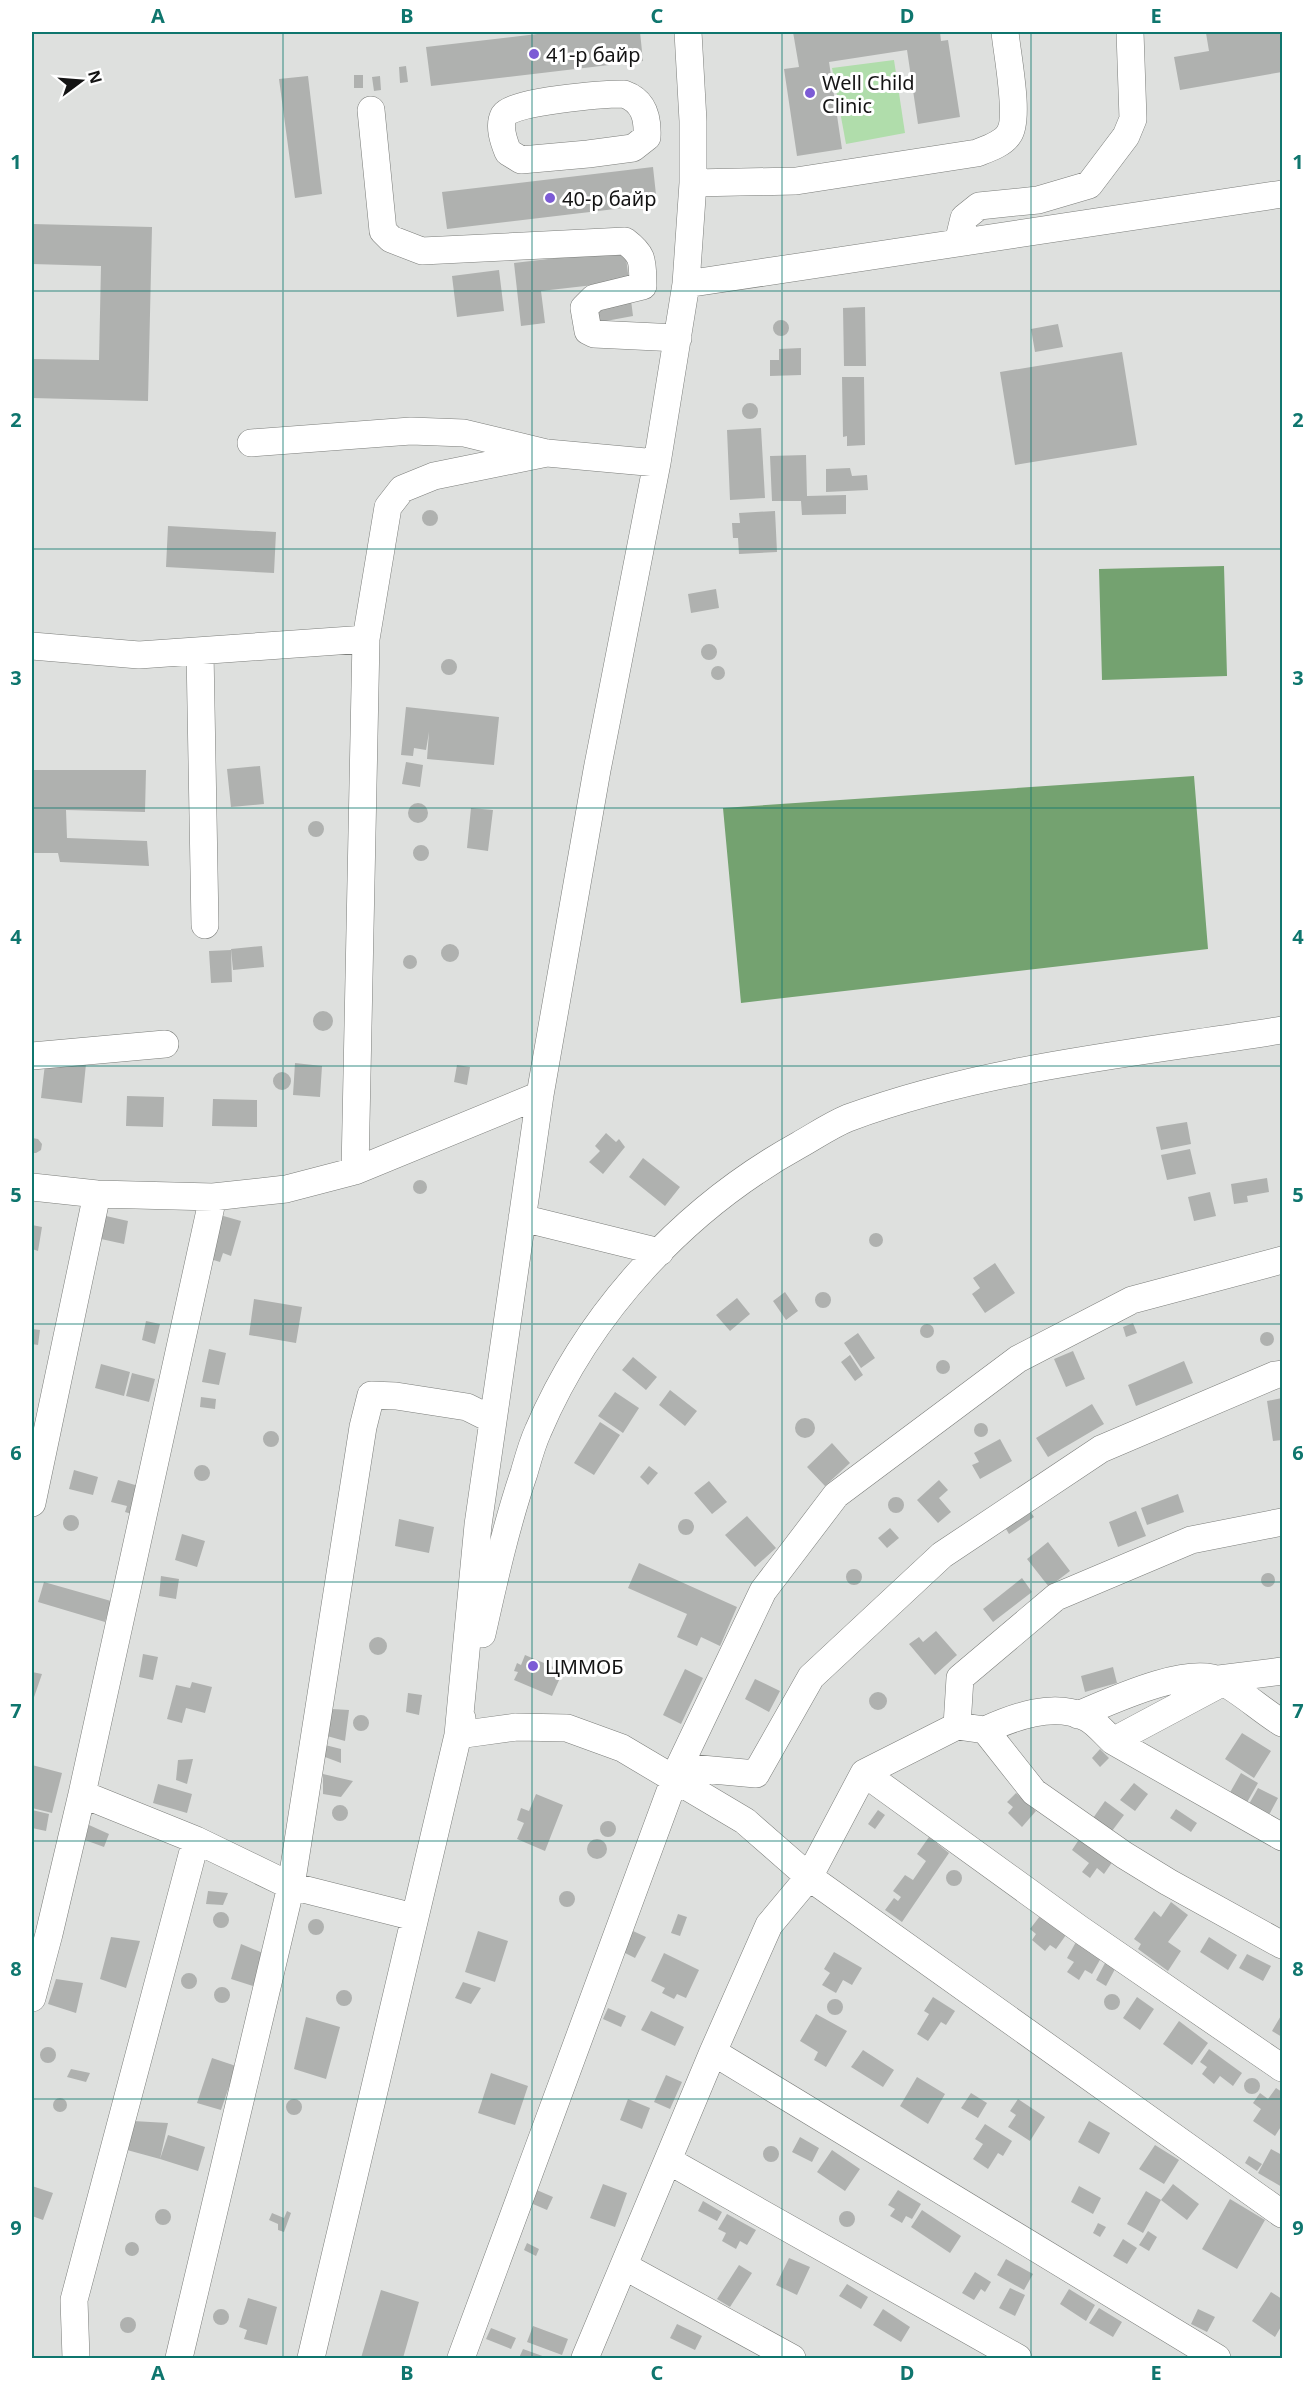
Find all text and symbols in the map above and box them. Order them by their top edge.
text: A [151,2,165,29]
text: B [400,2,414,29]
text: C [651,2,664,29]
text: D [900,2,914,29]
text: E [1150,2,1162,29]
place label: 41-р байр [546,41,640,68]
marker: 41-р байр [527,47,541,61]
north arrow [51,51,111,111]
text: N [83,68,108,86]
place label: Well Child Clinic [822,69,915,119]
marker: Well Child Clinic [803,86,817,100]
text: 1 [10,148,22,175]
text: 1 [1292,148,1304,175]
place label: 40-р байр [562,185,656,212]
marker: 40-р байр [543,191,557,205]
text: 2 [10,406,22,433]
text: 2 [1292,406,1304,433]
text: 3 [10,664,22,691]
text: 3 [1292,664,1304,691]
text: 4 [10,923,22,950]
text: 4 [1292,923,1304,950]
text: 5 [10,1181,22,1208]
text: 5 [1292,1181,1304,1208]
text: 6 [10,1439,22,1466]
text: 6 [1292,1439,1304,1466]
place label: ЦММОБ [545,1653,624,1680]
marker: ЦММОБ [526,1659,540,1673]
text: 7 [10,1697,22,1724]
text: 7 [1292,1697,1304,1724]
text: 8 [10,1955,22,1982]
text: 8 [1292,1955,1304,1982]
text: 9 [10,2214,22,2241]
text: 9 [1292,2214,1304,2241]
text: A [151,2359,165,2386]
text: B [400,2359,414,2386]
text: C [651,2359,664,2386]
text: D [900,2359,914,2386]
text: E [1150,2359,1162,2386]

